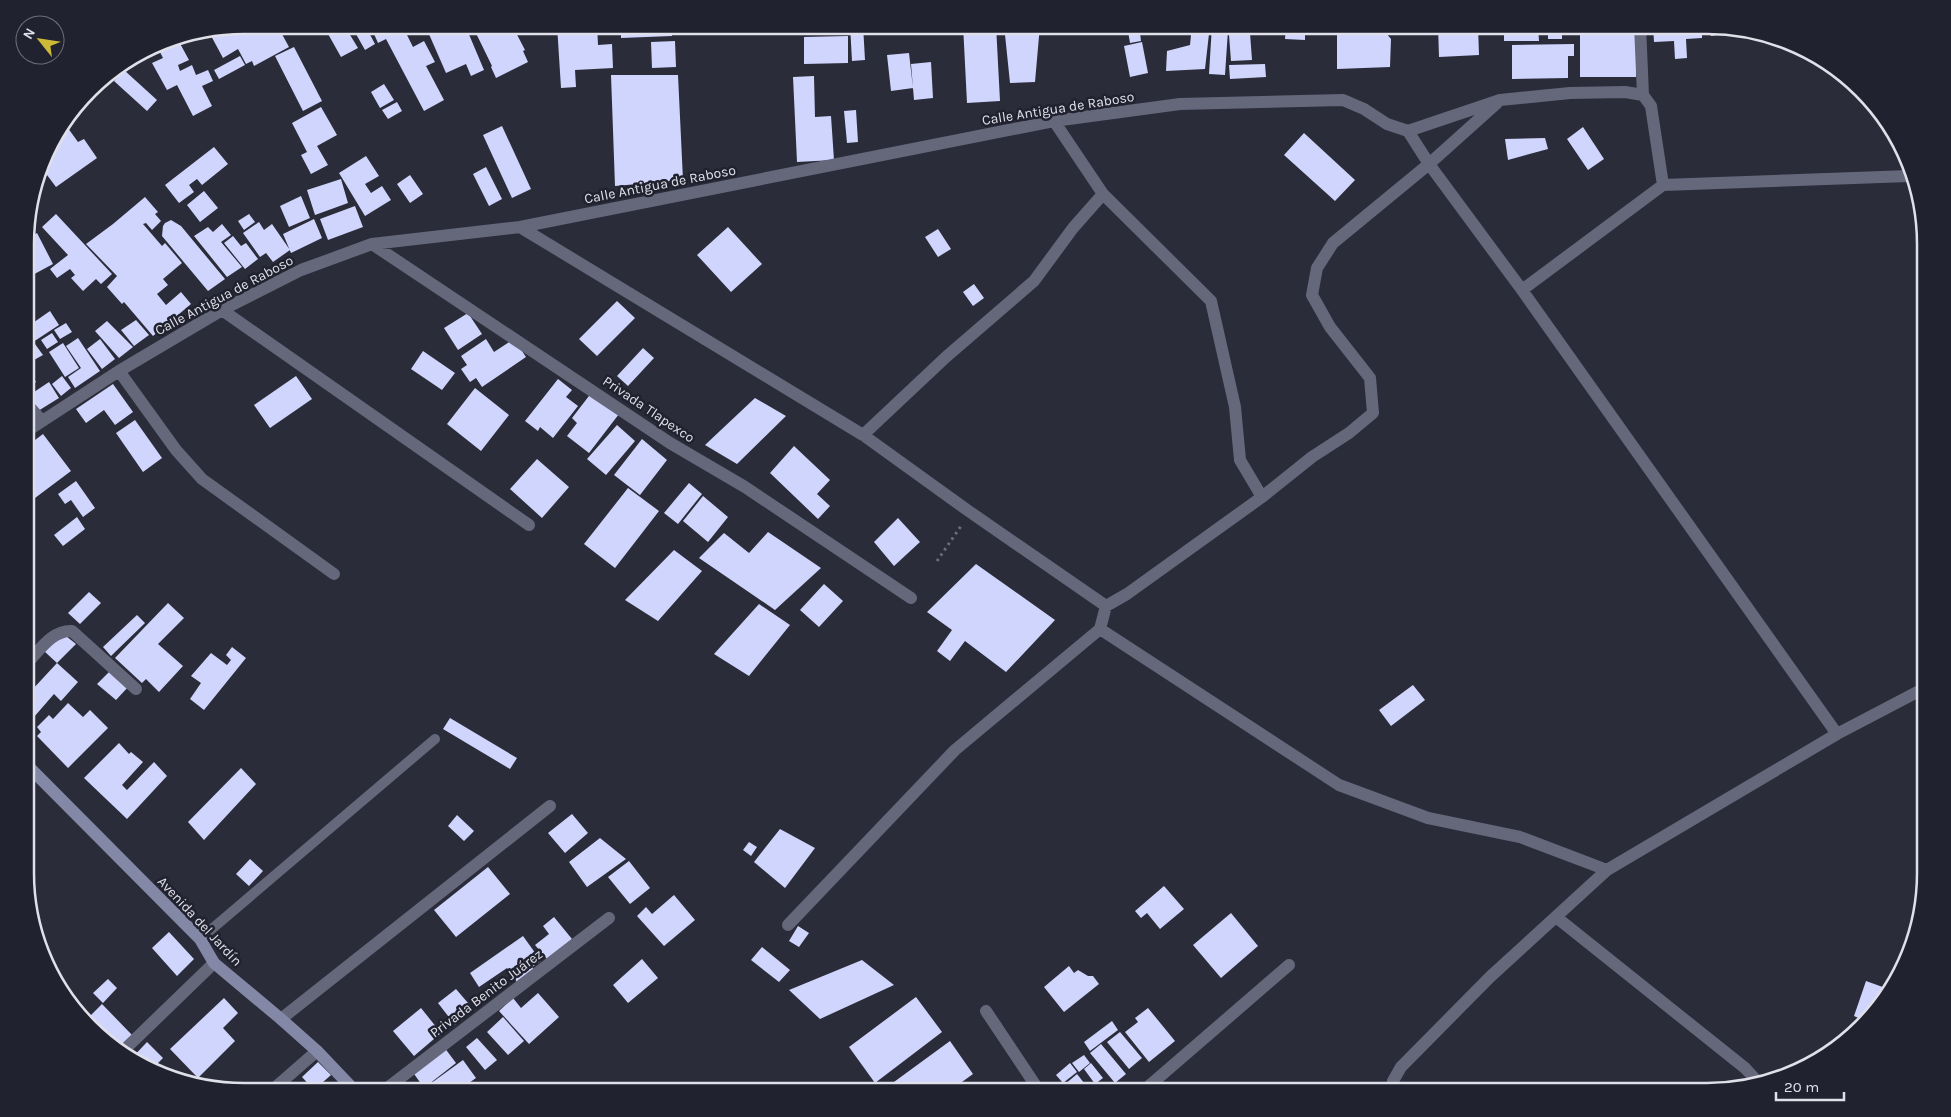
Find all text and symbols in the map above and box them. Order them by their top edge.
north arrow [15,15,65,65]
text: N [19,25,39,42]
street label: Calle Antigua de Raboso [981,88,1135,129]
street label: Calle Antigua de Raboso [583,161,737,208]
street label: Calle Antigua de Raboso [152,252,296,339]
street label: Privada Tlapexco [600,372,698,446]
street label: Avenida del Jardín [154,873,245,970]
street label: Privada Benito Juárez [427,946,546,1041]
scale bar [1776,1070,1844,1102]
text: 20 m [1784,1078,1819,1096]

